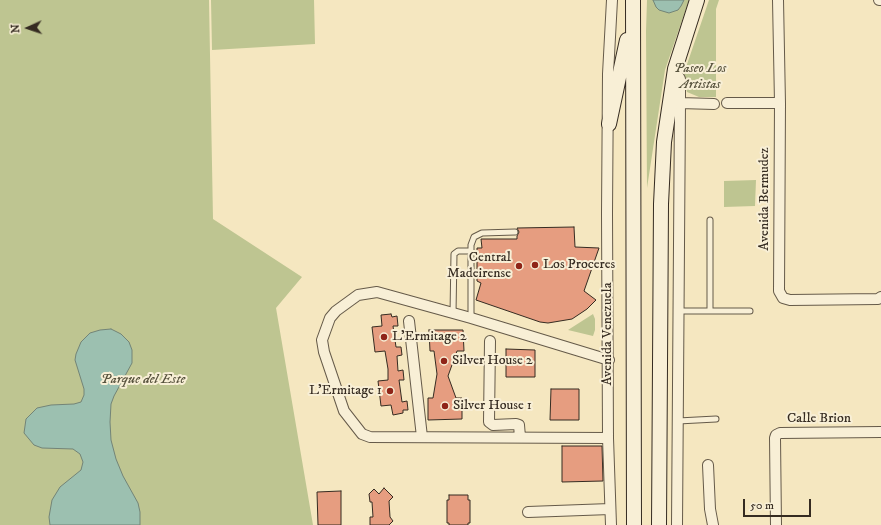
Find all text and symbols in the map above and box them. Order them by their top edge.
north arrow [8,8,48,48]
text: N [9,24,23,34]
park label: Paseo Los Artistas [674,61,726,94]
street label: Avenida Bermudez [757,147,773,251]
place label: Central Madeirense [447,250,511,282]
place label: Los Proceres [543,257,615,273]
marker: Los Proceres [530,260,540,270]
marker: Central Madeirense [514,261,524,271]
street label: Avenida Venezuela [600,282,616,386]
place label: L'Ermitage 2 [392,329,467,345]
marker: L'Ermitage 2 [379,332,389,342]
place label: Silver House 2 [452,353,533,369]
marker: Silver House 2 [439,356,449,366]
park label: Parque del Este [101,372,185,388]
place label: L'Ermitage 1 [309,383,382,399]
marker: L'Ermitage 1 [385,386,395,396]
place label: Silver House 1 [453,398,532,414]
marker: Silver House 1 [440,401,450,411]
street label: Calle Brion [787,411,851,427]
scale bar [745,491,813,517]
text: 50 m [750,498,774,513]

